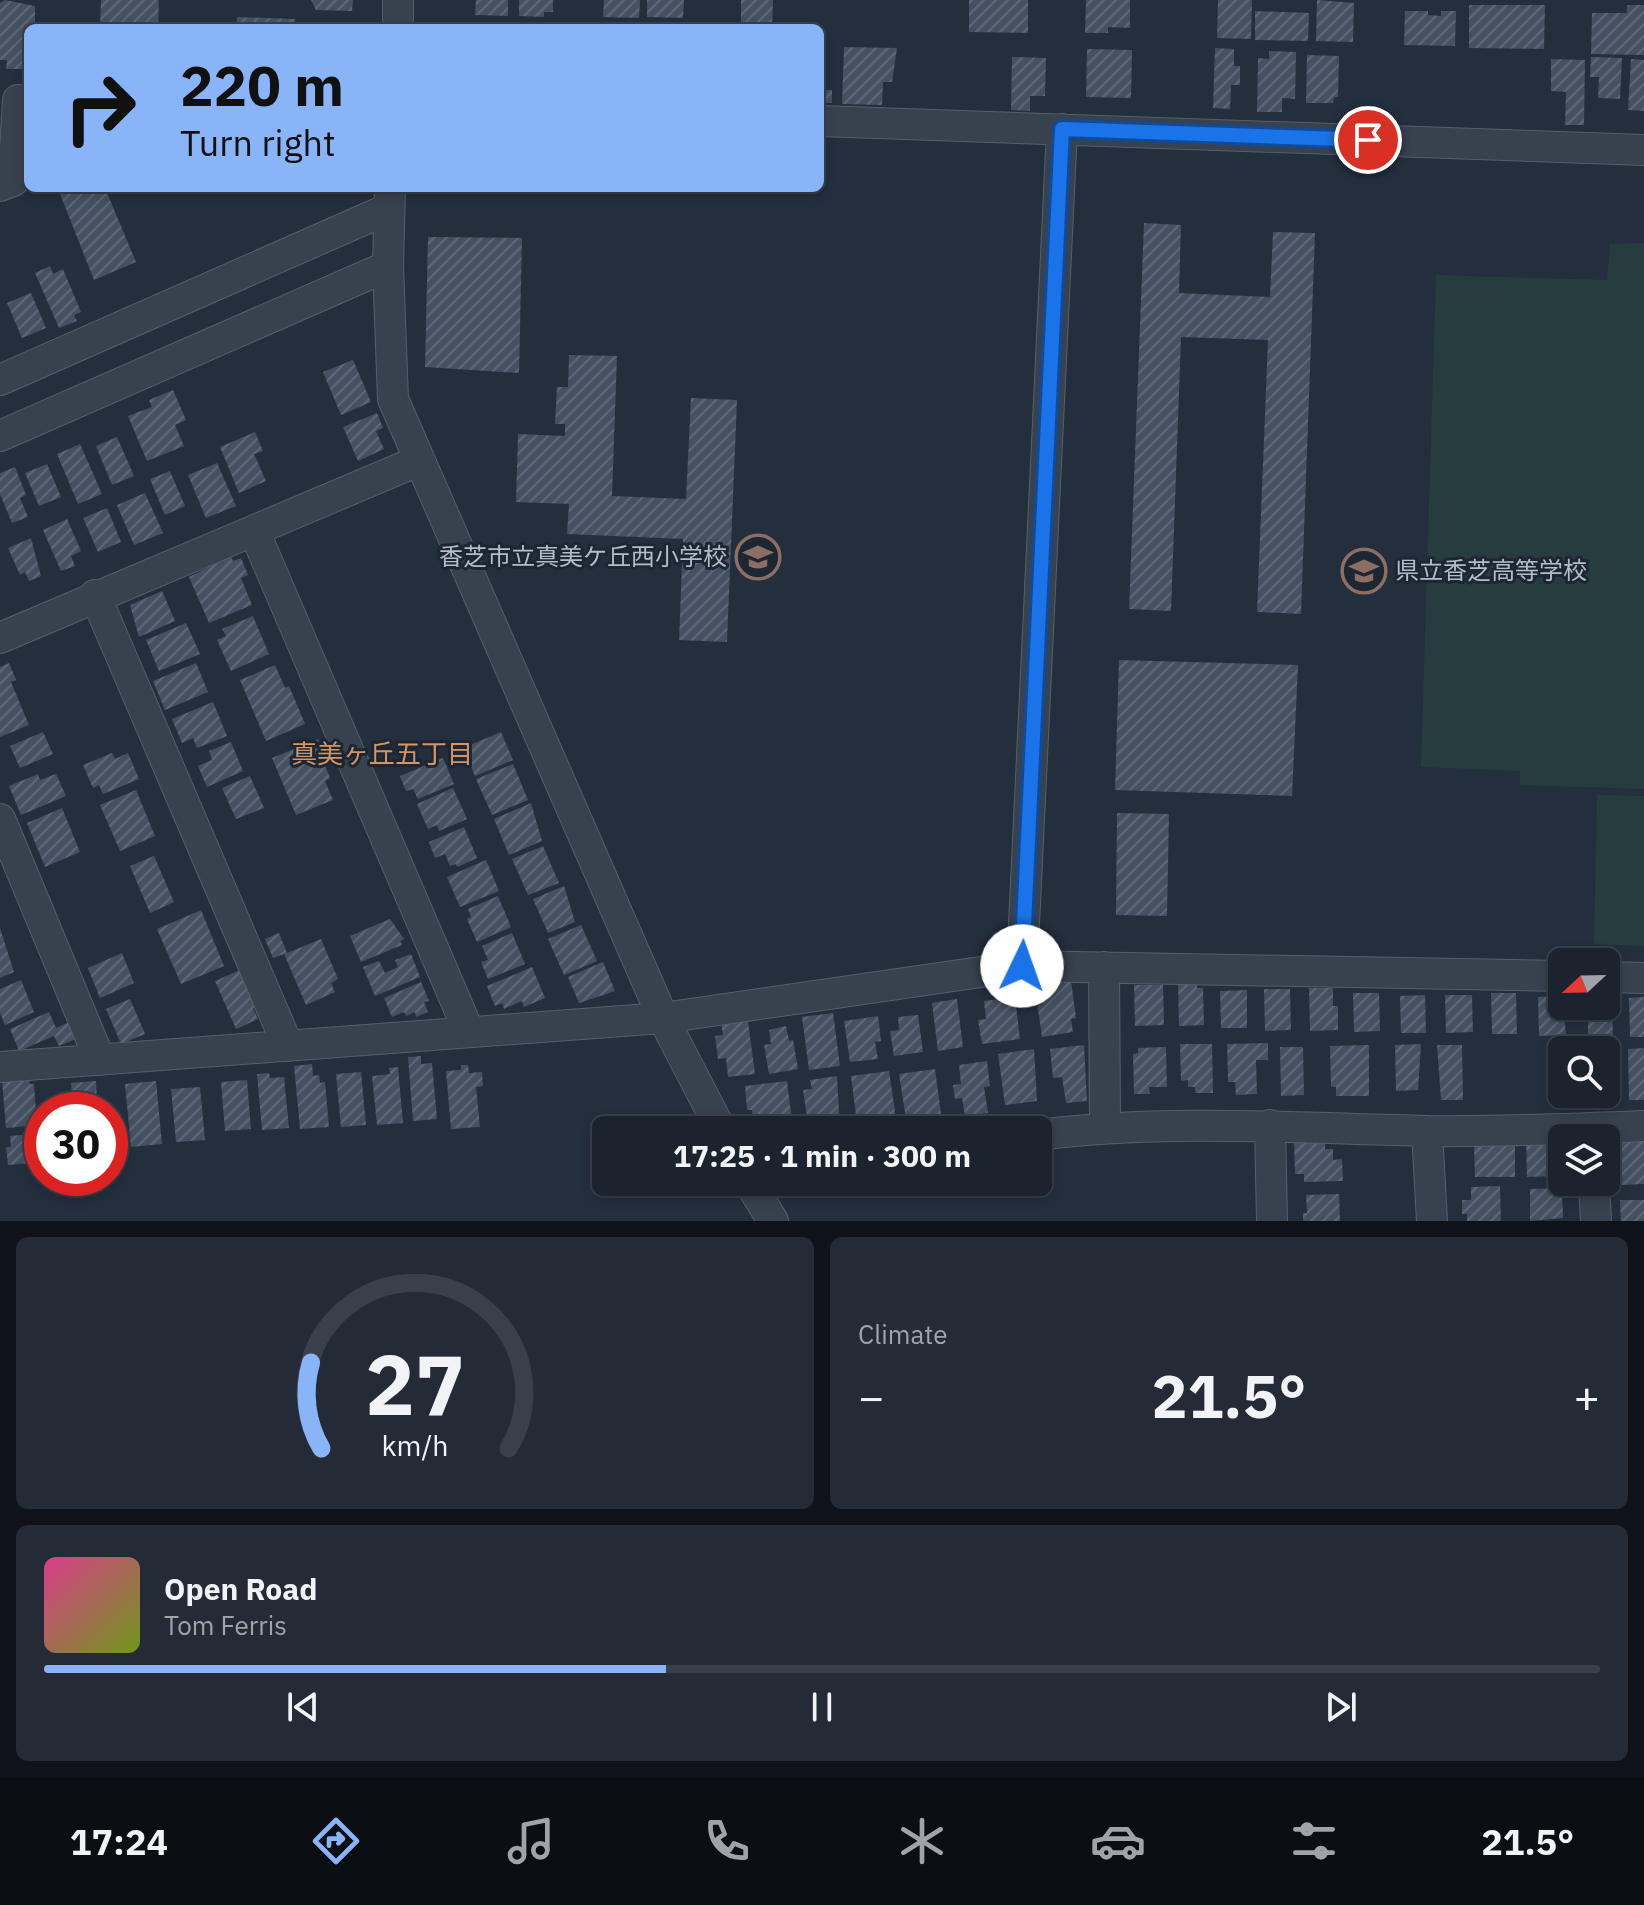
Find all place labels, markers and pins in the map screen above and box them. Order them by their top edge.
pin [1334,106,1402,174]
school or university icon: 香芝市立真美ケ丘西小学校 [734,533,782,581]
place label: 香芝市立真美ケ丘西小学校 [439,540,727,572]
school or university icon: 県立香芝高等学校 [1340,547,1388,595]
place label: 県立香芝高等学校 [1395,554,1587,586]

